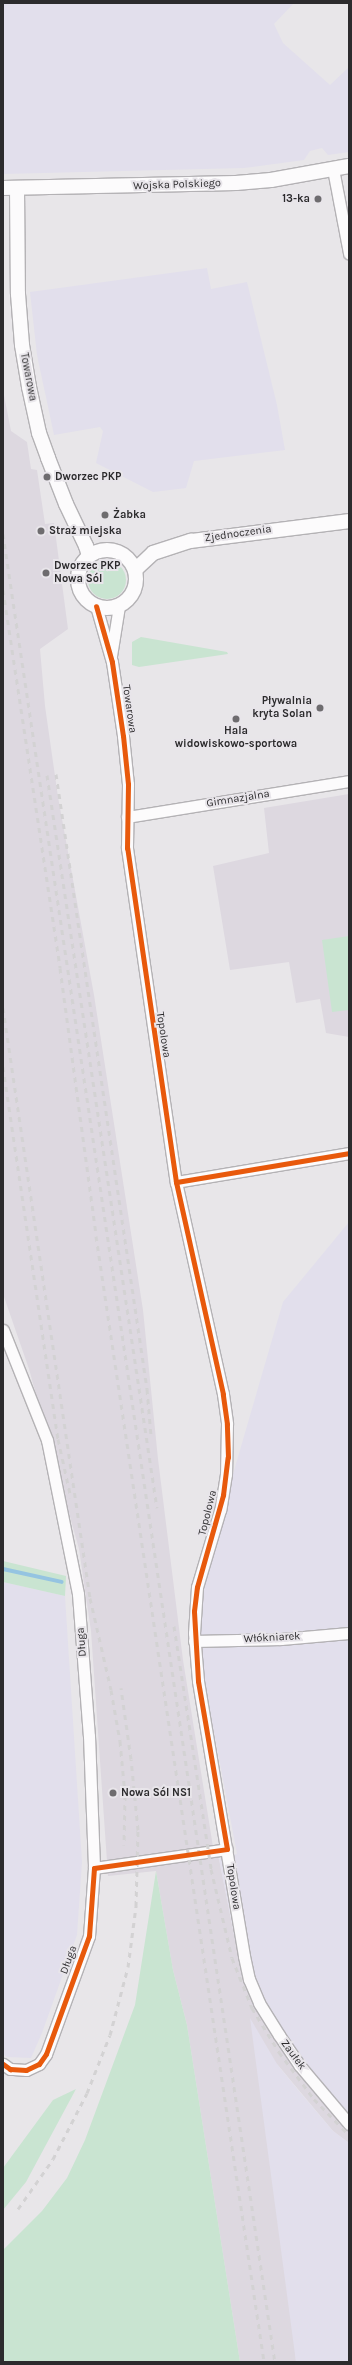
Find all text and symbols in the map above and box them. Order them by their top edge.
street label: Wojska Polskiego [133,177,221,193]
place label: 13-ka [282,192,310,206]
marker: 13-ka [313,194,323,204]
street label: Towarowa [17,352,39,402]
place label: Dworzec PKP [55,470,121,484]
marker: Dworzec PKP [42,472,52,482]
place label: Żabka [113,508,146,522]
marker: Żabka [100,510,110,520]
street label: Zjednoczenia [204,523,272,545]
place label: Straż miejska [49,524,122,538]
marker: Straż miejska [36,526,46,536]
place label: Dworzec PKP Nowa Sól [54,560,120,586]
marker: Dworzec PKP Nowa Sól [41,568,51,578]
street label: Towarowa [119,684,139,734]
place label: Pływalnia kryta Solan [252,695,312,721]
marker: Pływalnia kryta Solan [315,703,325,713]
marker: Hala widowiskowo-sportowa [231,714,241,724]
place label: Hala widowiskowo-sportowa [175,725,297,751]
street label: Gimnazjalna [205,787,271,811]
street label: Topolowa [153,1011,173,1059]
street label: Topolowa [196,1489,220,1537]
street label: Długa [74,1627,90,1657]
street label: Włókniarek [243,1630,301,1646]
place label: Nowa Sól NS1 [121,1786,191,1800]
marker: Nowa Sól NS1 [108,1788,118,1798]
street label: Topolowa [223,1863,243,1911]
street label: Długa [58,1944,80,1976]
street label: Zaułek [278,2037,308,2073]

